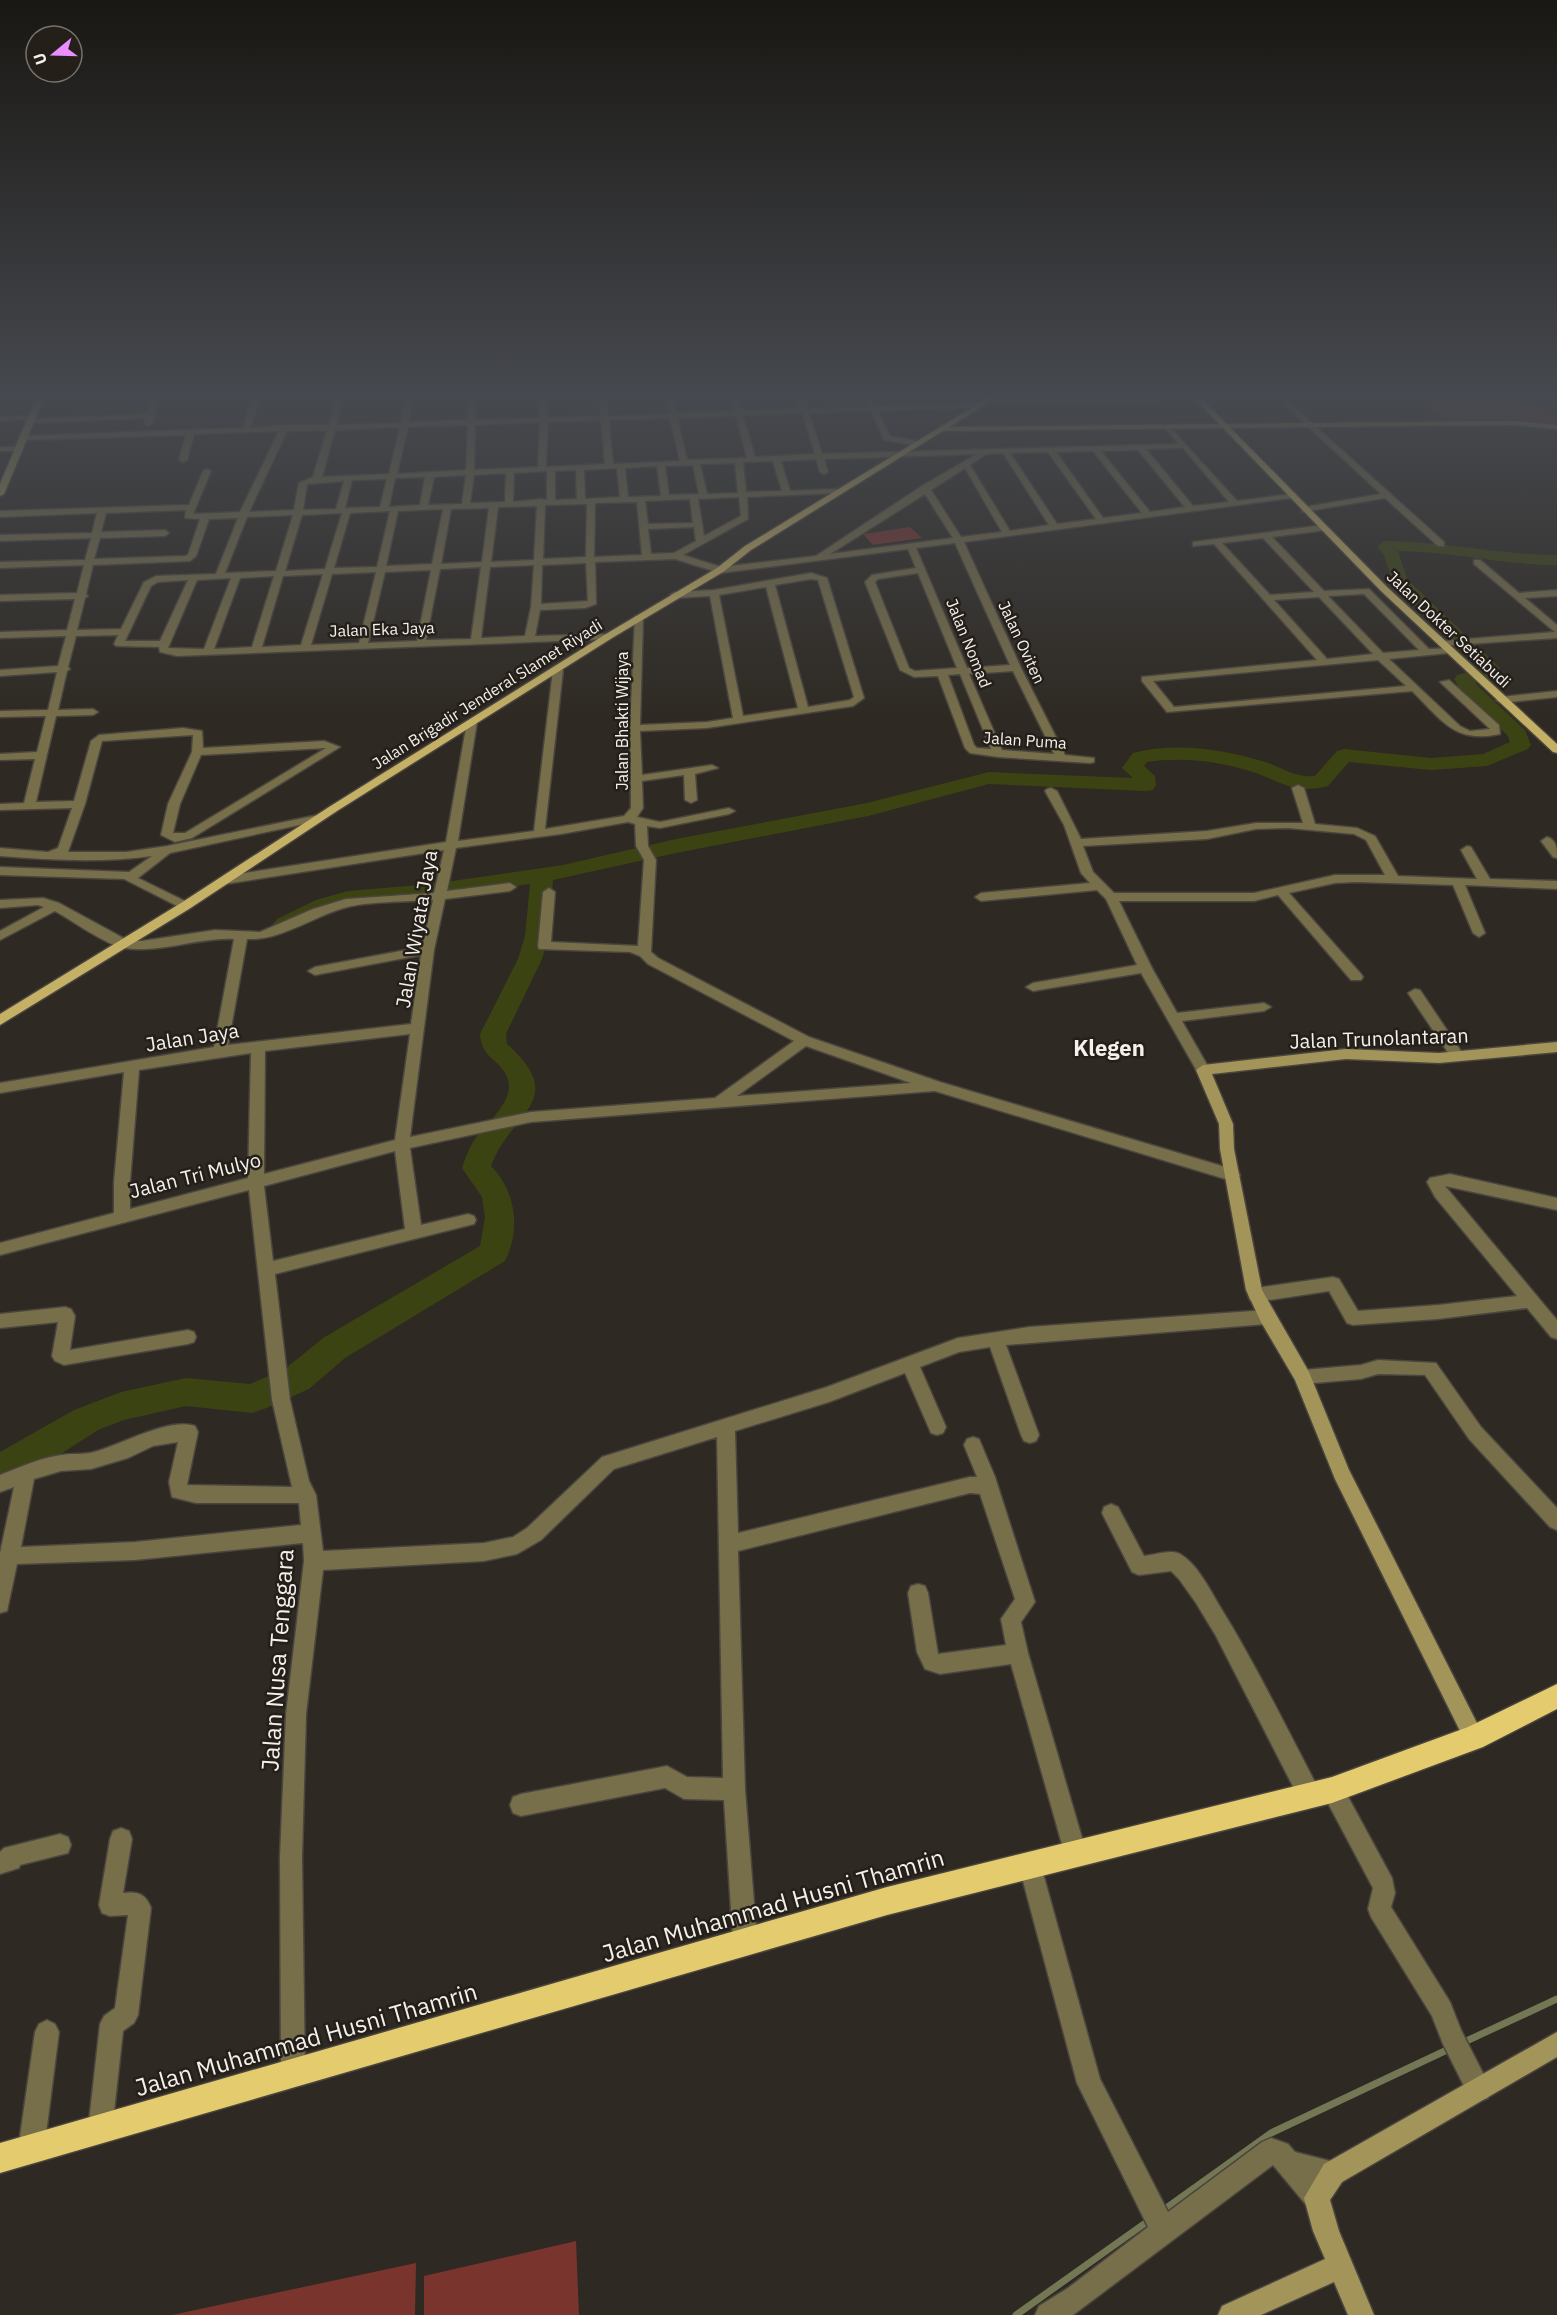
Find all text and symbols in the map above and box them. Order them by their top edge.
north arrow [24,24,84,84]
text: U [29,50,51,67]
street label: Jalan Dokter Setiabudi [1383,566,1515,692]
street label: Jalan Nomad [942,595,996,691]
street label: Jalan Oviten [994,597,1050,687]
street label: Jalan Brigadir Jenderal Slamet Riyadi [368,615,606,773]
street label: Jalan Eka Jaya [329,617,435,641]
street label: Jalan Bhakti Wijaya [612,651,632,791]
street label: Jalan Puma [983,727,1068,753]
street label: Jalan Wiyata Jaya [389,848,443,1010]
street label: Jalan Jaya [143,1016,241,1058]
street label: Jalan Trunolantaran [1289,1021,1469,1055]
district label: Klegen [1073,1033,1145,1062]
street label: Jalan Tri Mulyo [126,1146,264,1204]
street label: Jalan Nusa Tenggara [253,1547,301,1772]
street label: Jalan Muhammad Husni Thamrin [598,1841,948,1969]
street label: Jalan Muhammad Husni Thamrin [131,1975,481,2103]

